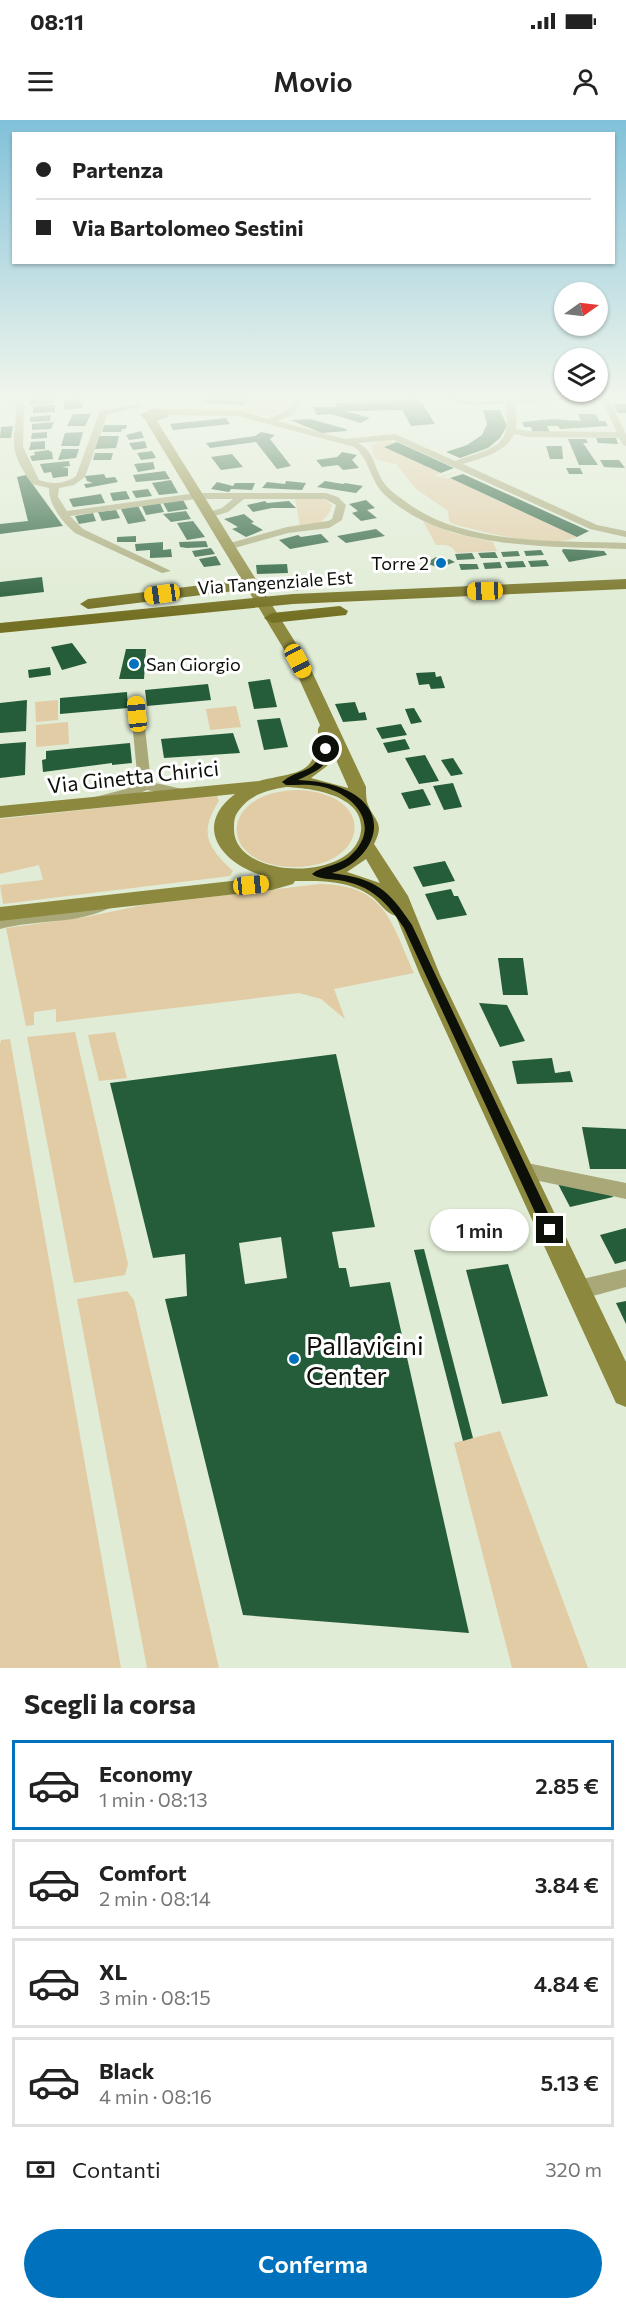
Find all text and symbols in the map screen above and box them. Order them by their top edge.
text: 08:11 [30,8,84,35]
icon: menu [24,65,57,98]
text: Movio [273,65,353,98]
icon: person [569,65,602,98]
text: Partenza [72,156,163,183]
text: Via Bartolomeo Sestini [72,214,304,241]
north arrow [554,282,608,336]
map controls [554,282,608,402]
button: layers [554,348,608,402]
place label: Torre 2 [371,552,429,574]
marker: Torre 2 [434,556,448,570]
street label: Via Tangenziale Est [197,566,353,598]
car [467,581,503,601]
car [143,583,181,605]
car [282,641,314,681]
place label: San Giorgio [146,653,241,675]
marker: San Giorgio [127,657,141,671]
car [126,695,148,733]
route start [312,735,339,762]
street label: Via Ginetta Chirici [46,755,220,797]
car [232,874,270,896]
callout: 1 min [430,1209,529,1251]
route end [536,1216,563,1243]
text: 1 min [456,1218,503,1242]
place label: Pallavicini Center [306,1329,424,1390]
marker: Pallavicini Center [287,1352,301,1366]
text: Scegli la corsa [24,1687,196,1720]
icon: car [27,1758,81,1812]
text: Economy [99,1760,193,1787]
text: 2.85 € [535,1772,599,1799]
text: 1 min · 08:13 [99,1787,208,1811]
icon: car [27,1857,81,1911]
text: Comfort [99,1859,187,1886]
text: 3.84 € [535,1871,599,1898]
text: 2 min · 08:14 [99,1886,211,1910]
icon: car [27,1956,81,2010]
text: XL [99,1958,127,1985]
text: 4.84 € [534,1970,599,1997]
text: 3 min · 08:15 [99,1985,211,2009]
icon: car [27,2055,81,2109]
text: Black [99,2057,154,2084]
text: 5.13 € [540,2069,599,2096]
text: 4 min · 08:16 [99,2084,212,2108]
icon: cash [24,2153,57,2186]
text: Contanti [72,2156,161,2183]
text: 320 m [545,2157,602,2181]
button: Conferma [24,2229,602,2298]

